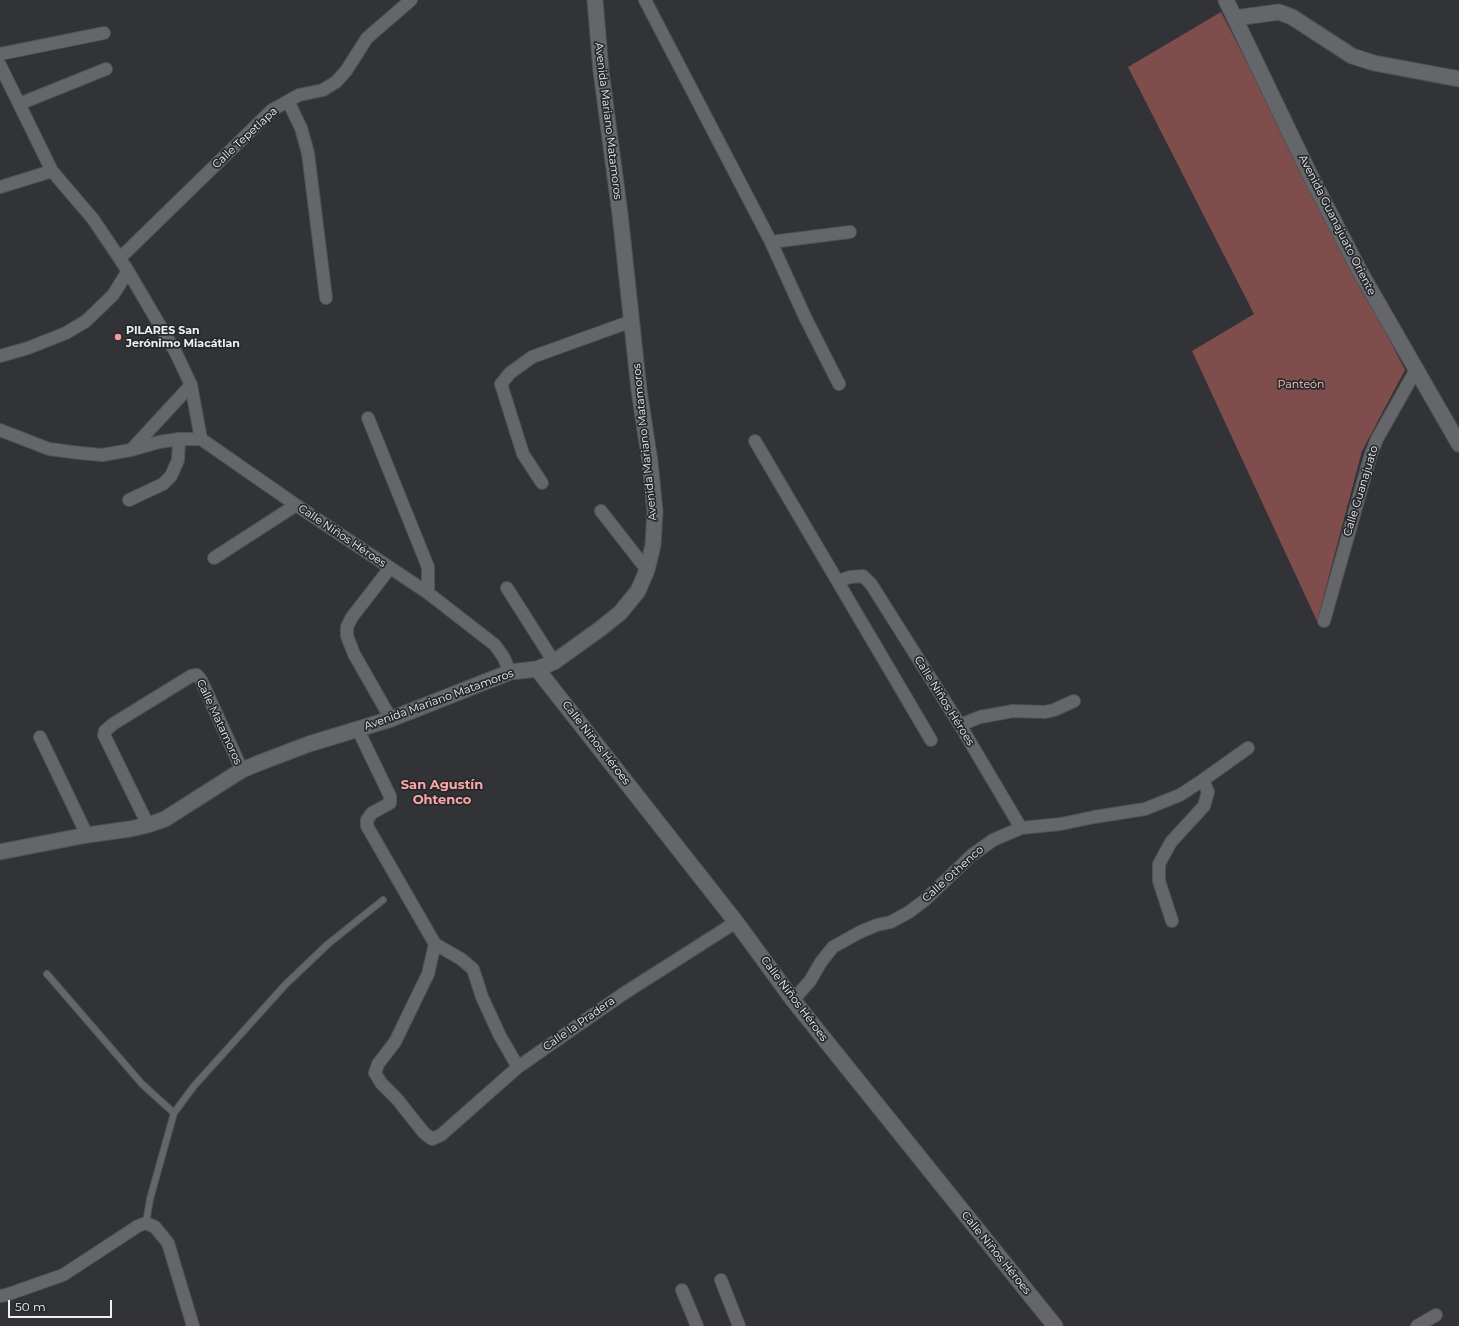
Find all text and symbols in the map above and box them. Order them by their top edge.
street label: Avenida Mariano Matamoros [592,42,624,200]
street label: Calle Tepetlapa [210,105,280,171]
street label: Avenida Guanajuato Oriente [1296,153,1378,297]
place label: PILARES San Jerónimo Miacátlan [126,324,240,350]
marker: PILARES San Jerónimo Miacátlan [113,332,123,342]
street label: Avenida Mariano Matamoros [630,363,660,521]
park label: Panteón [1278,378,1324,392]
street label: Calle Guanajuato [1341,444,1381,538]
street label: Calle Niños Héroes [296,502,388,570]
street label: Calle Niños Héroes [911,654,977,748]
street label: Avenida Mariano Matamoros [362,667,516,733]
street label: Calle Matamoros [193,677,245,767]
street label: Calle Niños Héroes [559,698,633,788]
district label: San Agustín Ohtenco [401,777,483,808]
street label: Calle Othenco [920,843,986,905]
street label: Calle Niños Héroes [758,954,830,1044]
street label: Calle la Pradera [541,994,617,1054]
street label: Calle Niños Héroes [958,1209,1034,1297]
scale bar [10,1292,114,1318]
text: 50 m [15,1299,46,1314]

